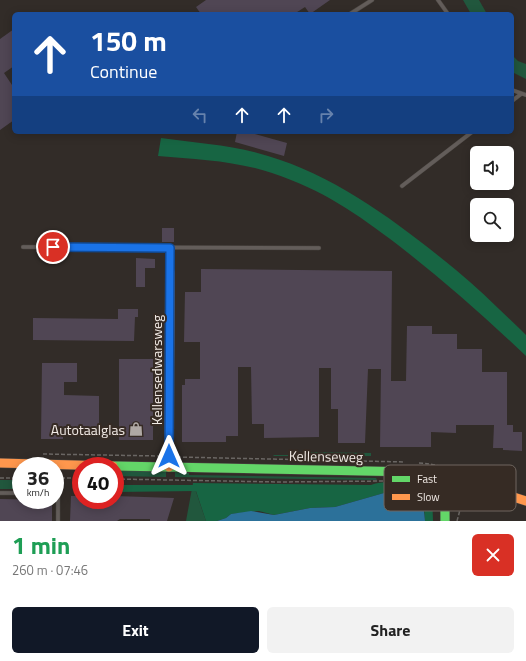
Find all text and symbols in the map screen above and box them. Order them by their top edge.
text: 150 m [90,19,167,62]
icon: ahead [24,28,76,80]
text: Continue [90,58,157,85]
icon: left [189,104,211,126]
icon: ahead [231,104,253,126]
icon: ahead [273,104,295,126]
icon: right [315,104,337,126]
map controls [470,146,514,242]
button: sound [470,146,514,190]
button: search [470,198,514,242]
pin [36,230,70,264]
icon: arrive [42,236,64,258]
street label: Kellensedwarsweg [146,315,167,425]
place label: Autotaalglas [51,419,125,440]
shop icon: Autotaalglas [128,421,144,437]
position arrow [148,435,190,477]
street label: Kellenseweg [289,445,363,467]
speed limit sign: 40 [72,457,124,509]
text: 36 [27,462,49,493]
legend [384,465,516,511]
text: Fast [417,471,437,487]
text: km/h [27,485,49,500]
text: Slow [417,489,440,505]
text: 1 min [12,527,70,563]
button: close [472,534,514,576]
text: 260 m · 07:46 [12,560,88,580]
button: Exit [12,607,259,653]
button: Share [267,607,514,653]

